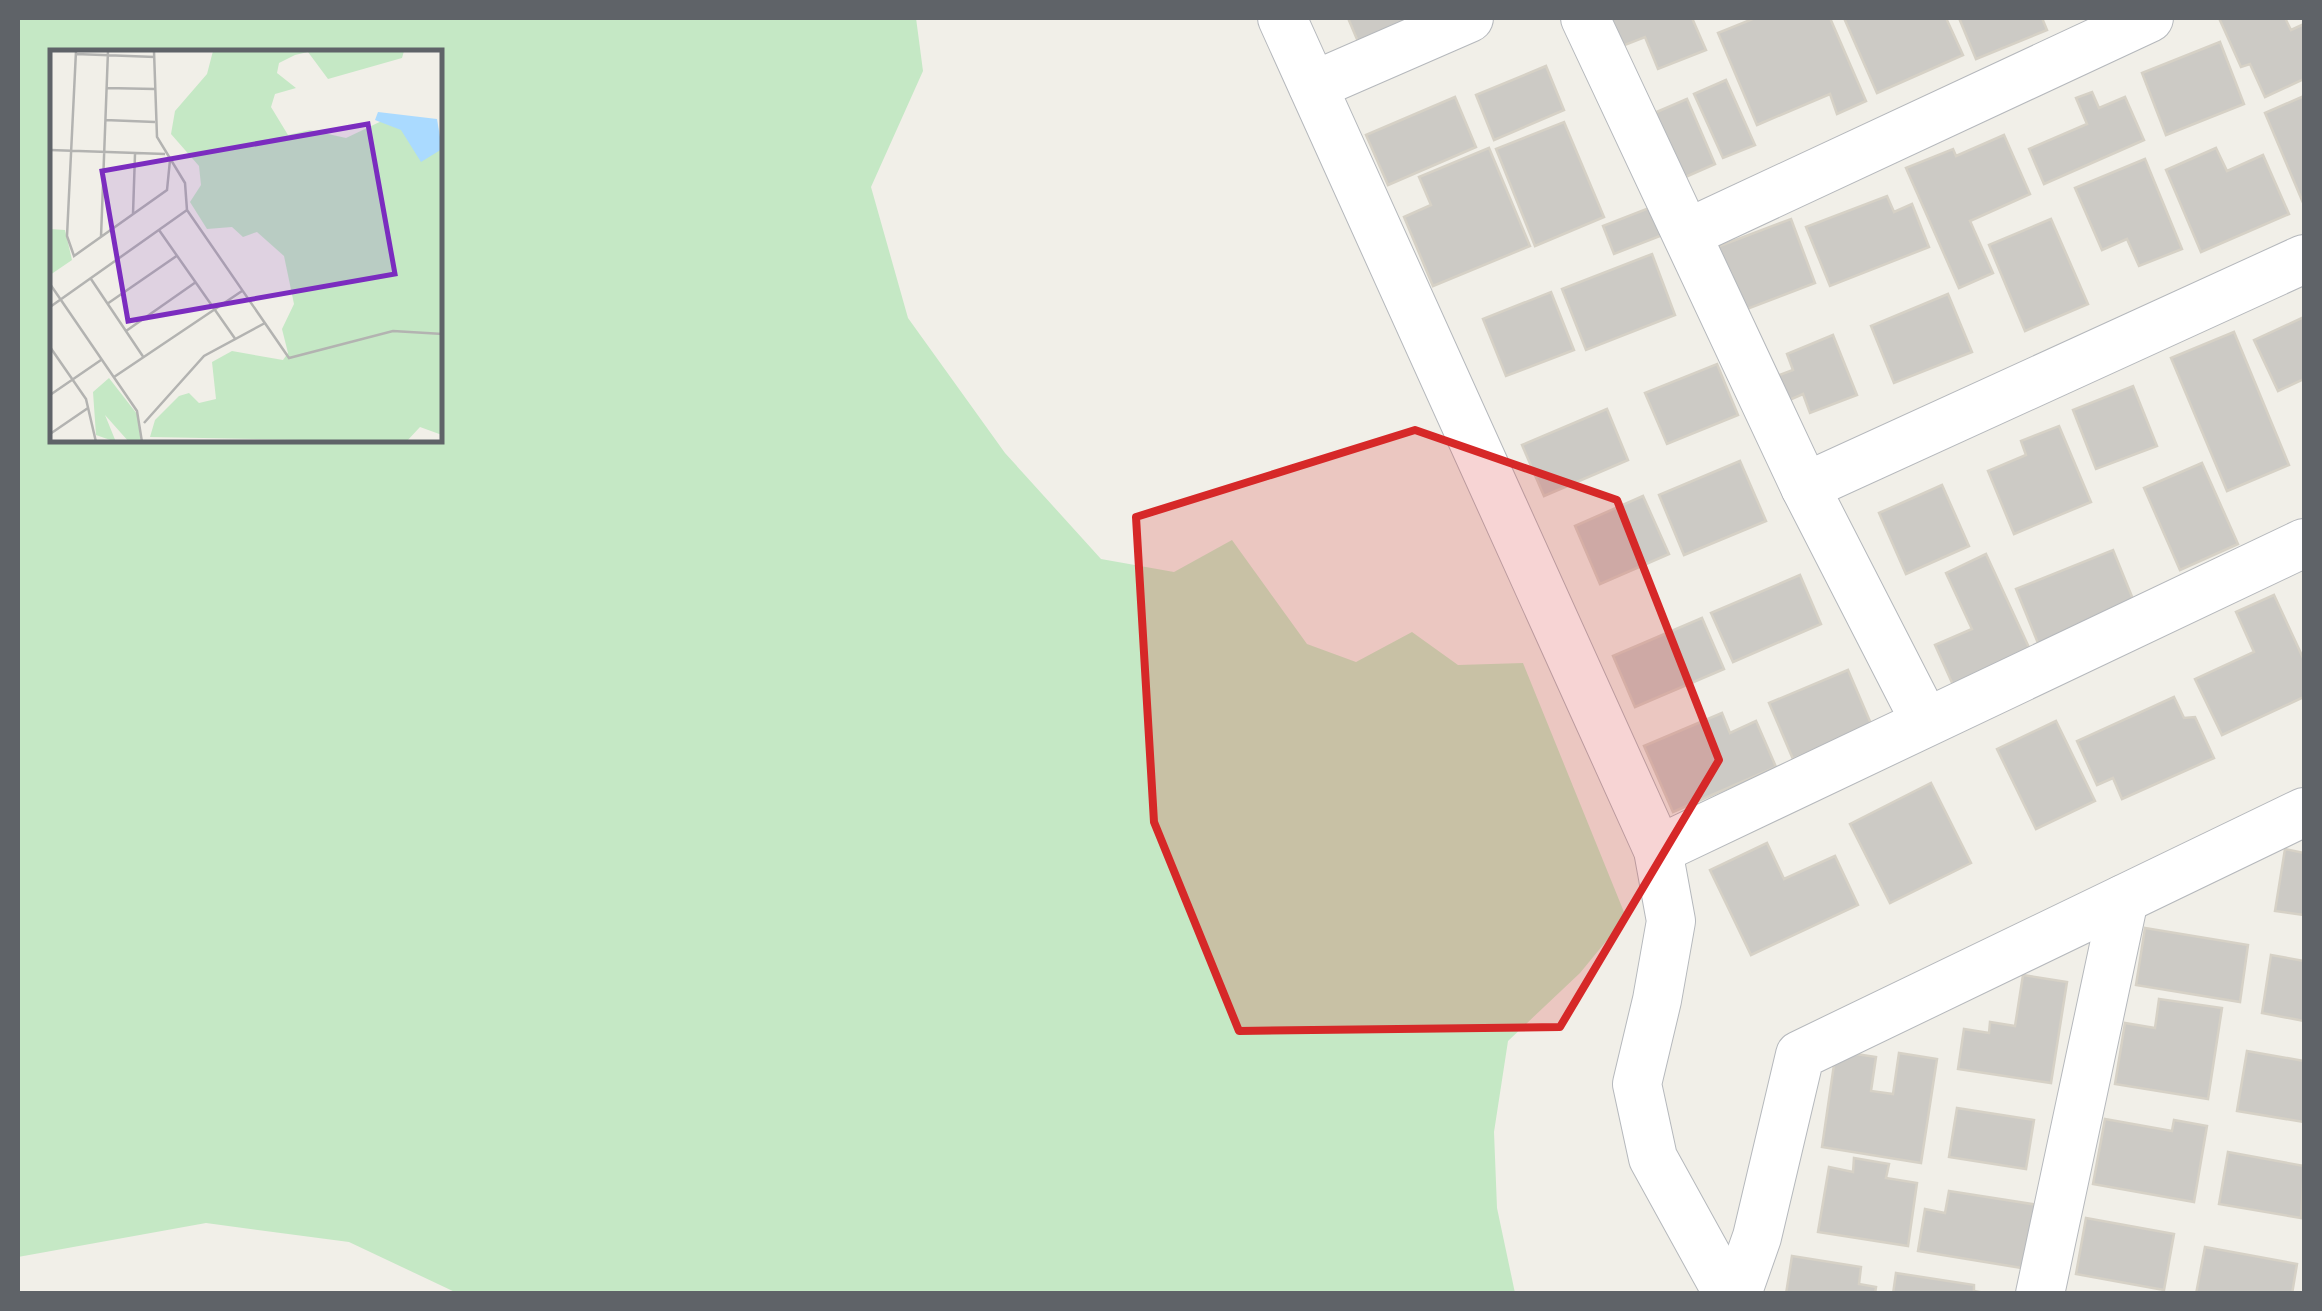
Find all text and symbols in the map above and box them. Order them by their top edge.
inset map [50,50,442,442]

